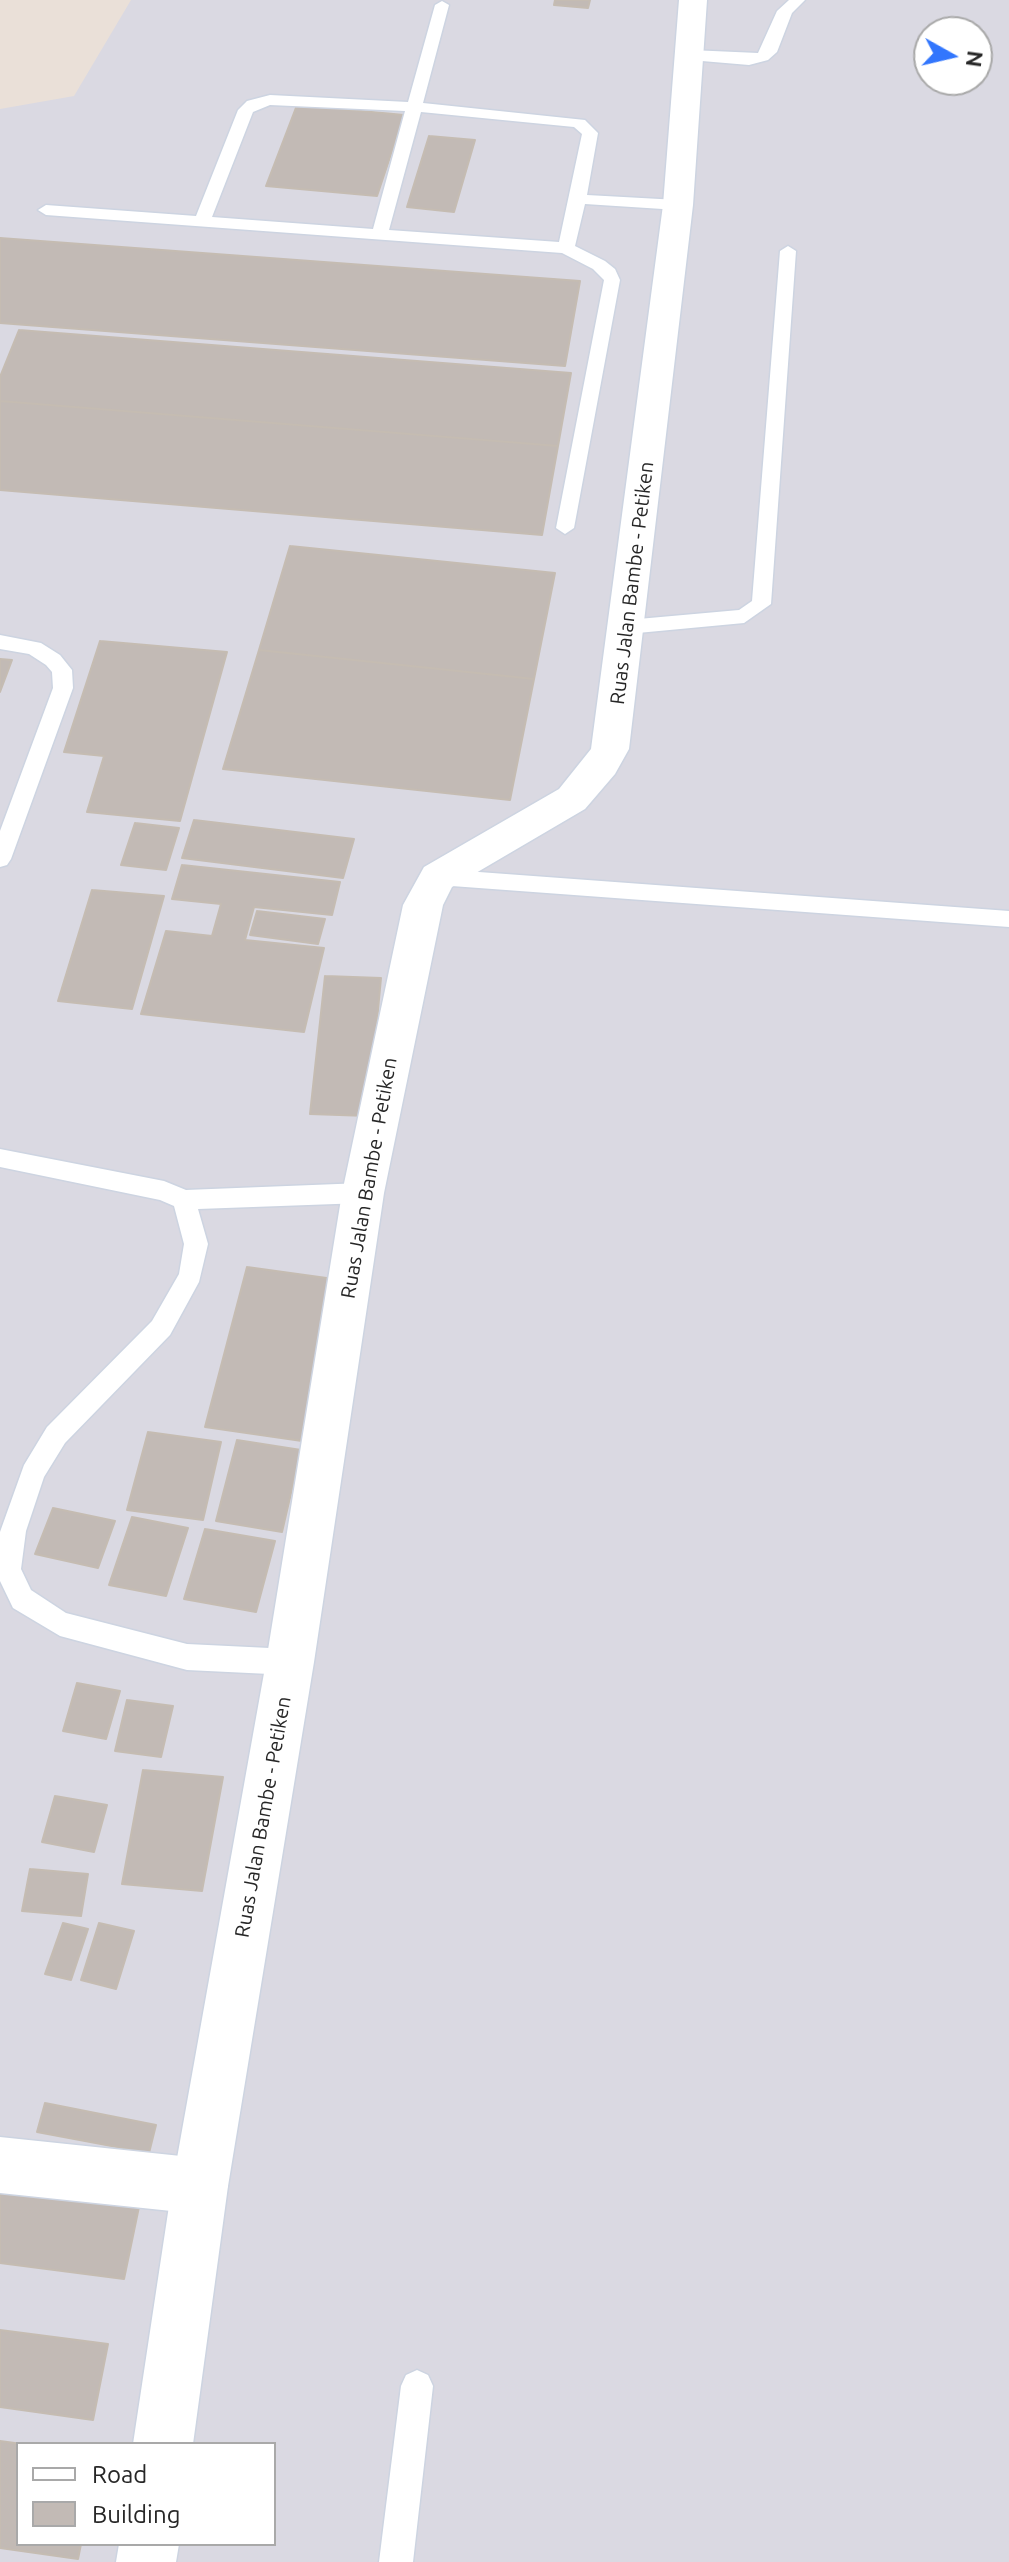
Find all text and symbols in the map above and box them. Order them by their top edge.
north arrow [913,16,993,96]
text: N [962,49,989,69]
street label: Ruas Jalan Bambe - Petiken [605,460,659,706]
street label: Ruas Jalan Bambe - Petiken [336,1055,402,1301]
street label: Ruas Jalan Bambe - Petiken [230,1694,296,1940]
legend [16,2442,276,2546]
text: Road [92,2461,147,2488]
text: Building [92,2501,180,2528]

